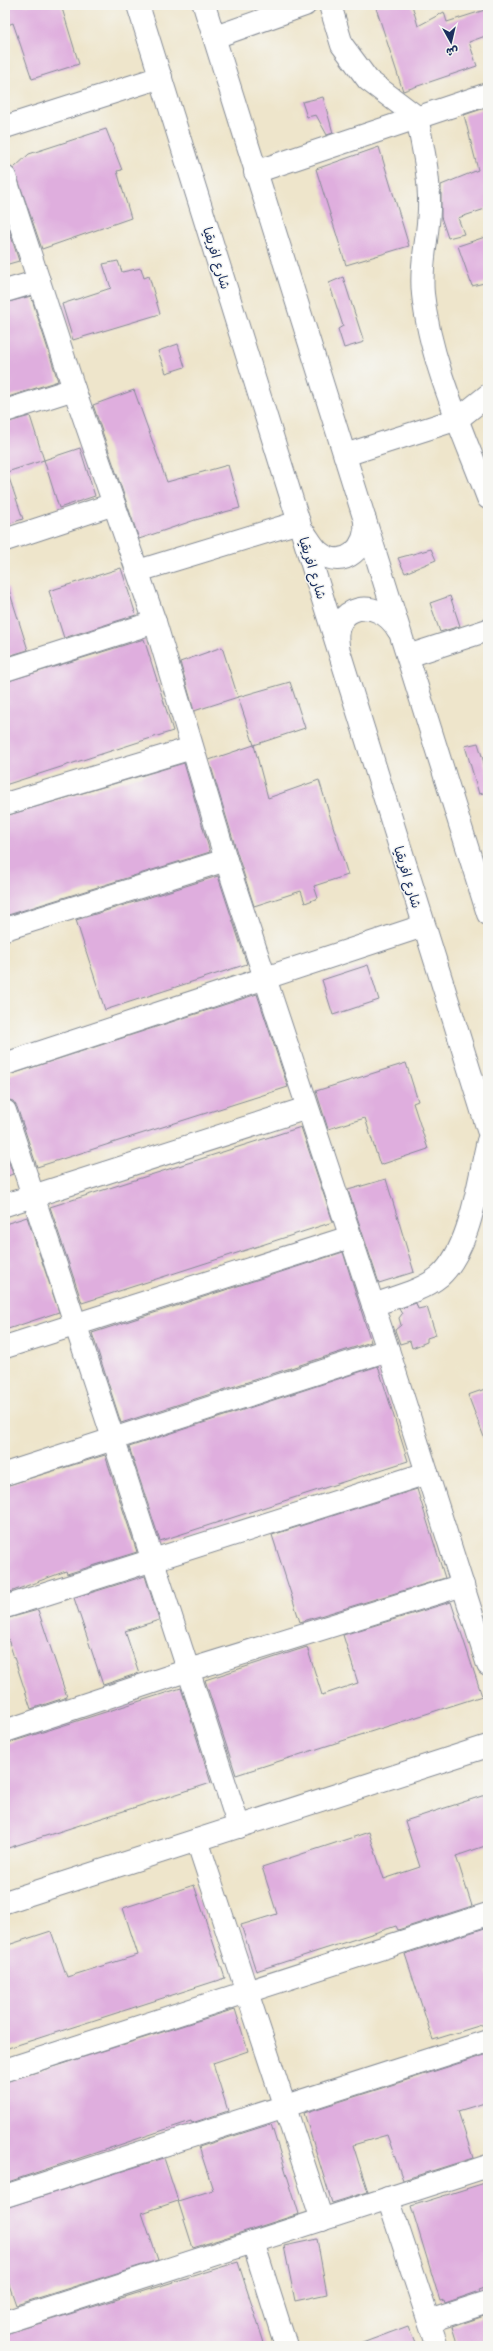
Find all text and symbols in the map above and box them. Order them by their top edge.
north arrow [431,22,471,62]
text: ش [445,44,459,59]
street label: شارع افريقيا [198,225,233,292]
street label: شارع افريقيا [294,535,329,602]
street label: شارع افريقيا [389,844,424,911]

